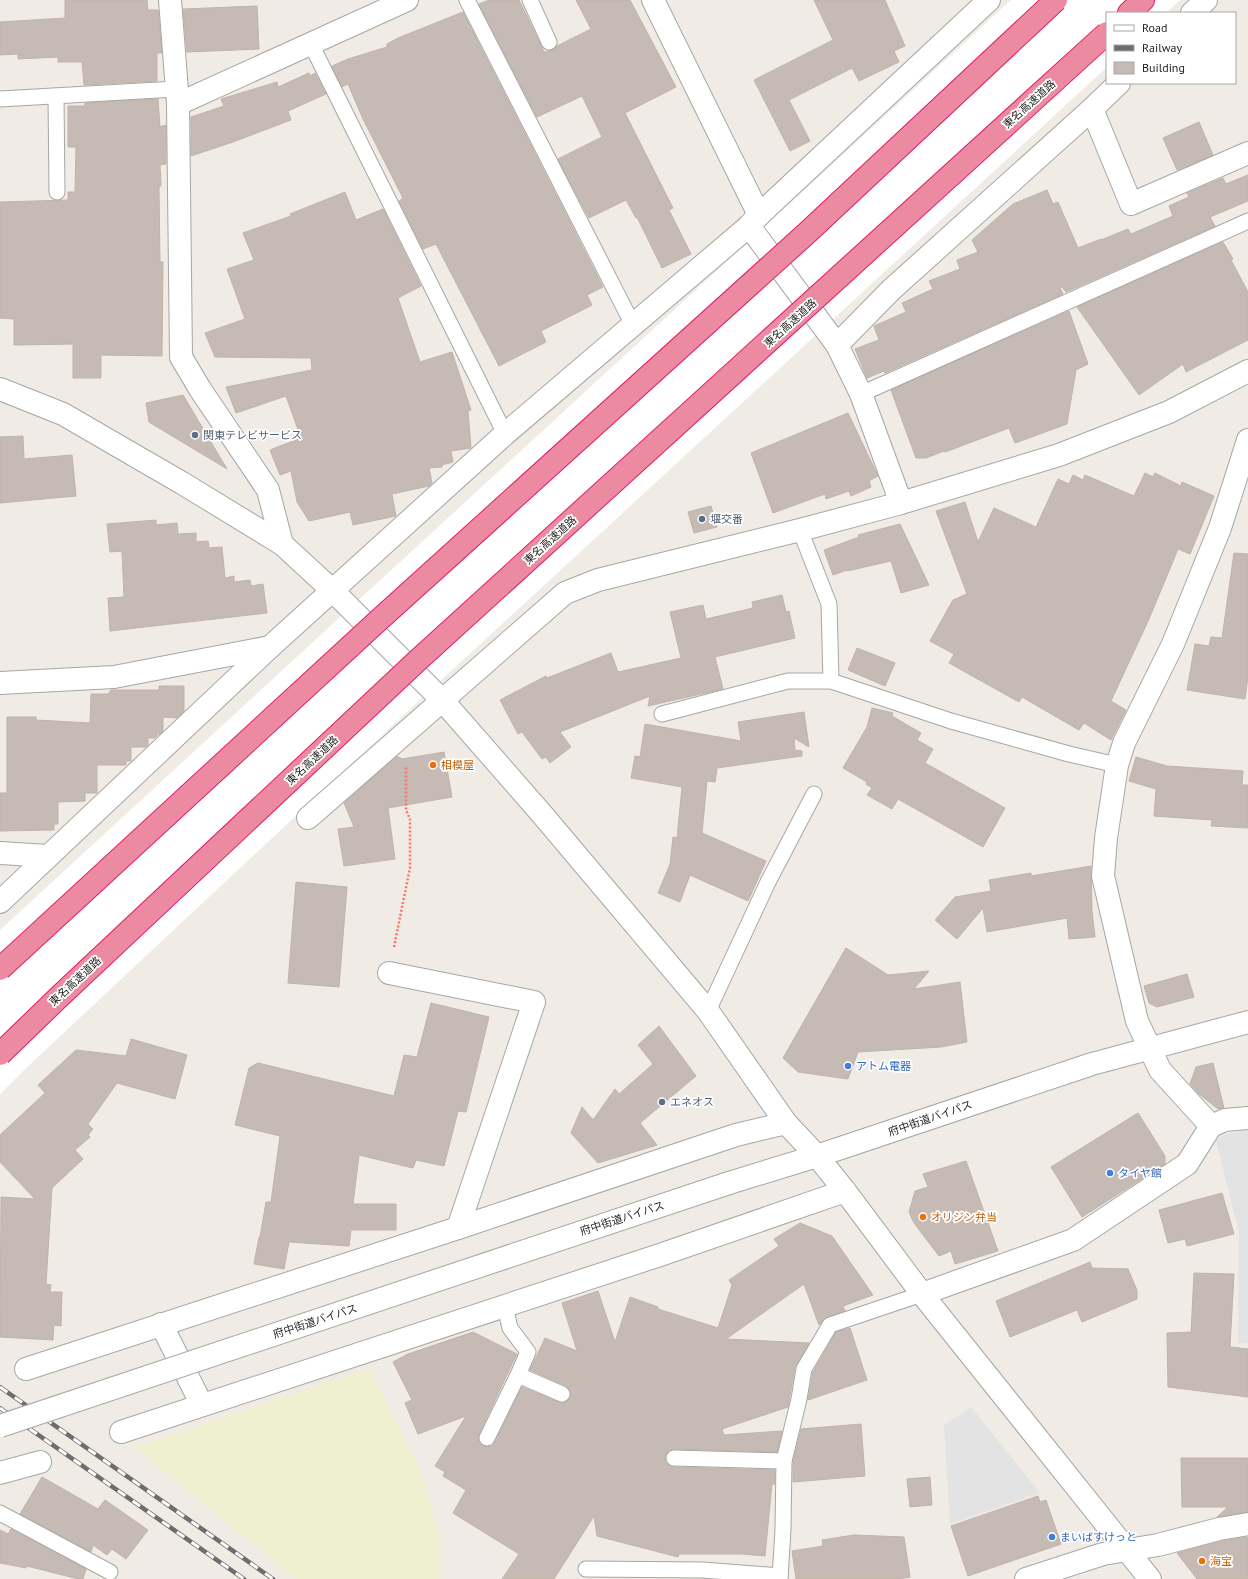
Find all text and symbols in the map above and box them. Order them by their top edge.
legend [1106,12,1236,84]
text: Road [1142,20,1167,35]
text: Railway [1142,40,1182,55]
text: Building [1142,60,1185,75]
street label: 東名高速道路 [1000,77,1058,131]
street label: 東名高速道路 [761,296,819,350]
place label: 関東テレビサービス [203,428,302,442]
marker: 関東テレビサービス [190,430,200,440]
place label: 堰交番 [710,512,743,526]
street label: 東名高速道路 [521,513,579,567]
marker: 堰交番 [697,514,707,524]
street label: 東名高速道路 [283,732,341,788]
place label: 相模屋 [441,758,474,772]
marker: 相模屋 [428,760,438,770]
street label: 東名高速道路 [46,953,104,1009]
place label: アトム電器 [856,1059,911,1073]
marker: アトム電器 [843,1061,853,1071]
place label: エネオス [670,1095,714,1109]
marker: エネオス [657,1097,667,1107]
street label: 府中街道バイパス [886,1097,974,1139]
place label: タイヤ館 [1118,1166,1162,1180]
marker: タイヤ館 [1105,1168,1115,1178]
street label: 府中街道バイパス [578,1198,666,1238]
place label: オリジン弁当 [931,1210,997,1224]
marker: オリジン弁当 [918,1212,928,1222]
street label: 府中街道バイパス [271,1301,359,1341]
place label: まいばすけっと [1060,1530,1137,1544]
marker: まいばすけっと [1047,1532,1057,1542]
place label: 海宝 [1210,1554,1232,1568]
marker: 海宝 [1197,1556,1207,1566]

